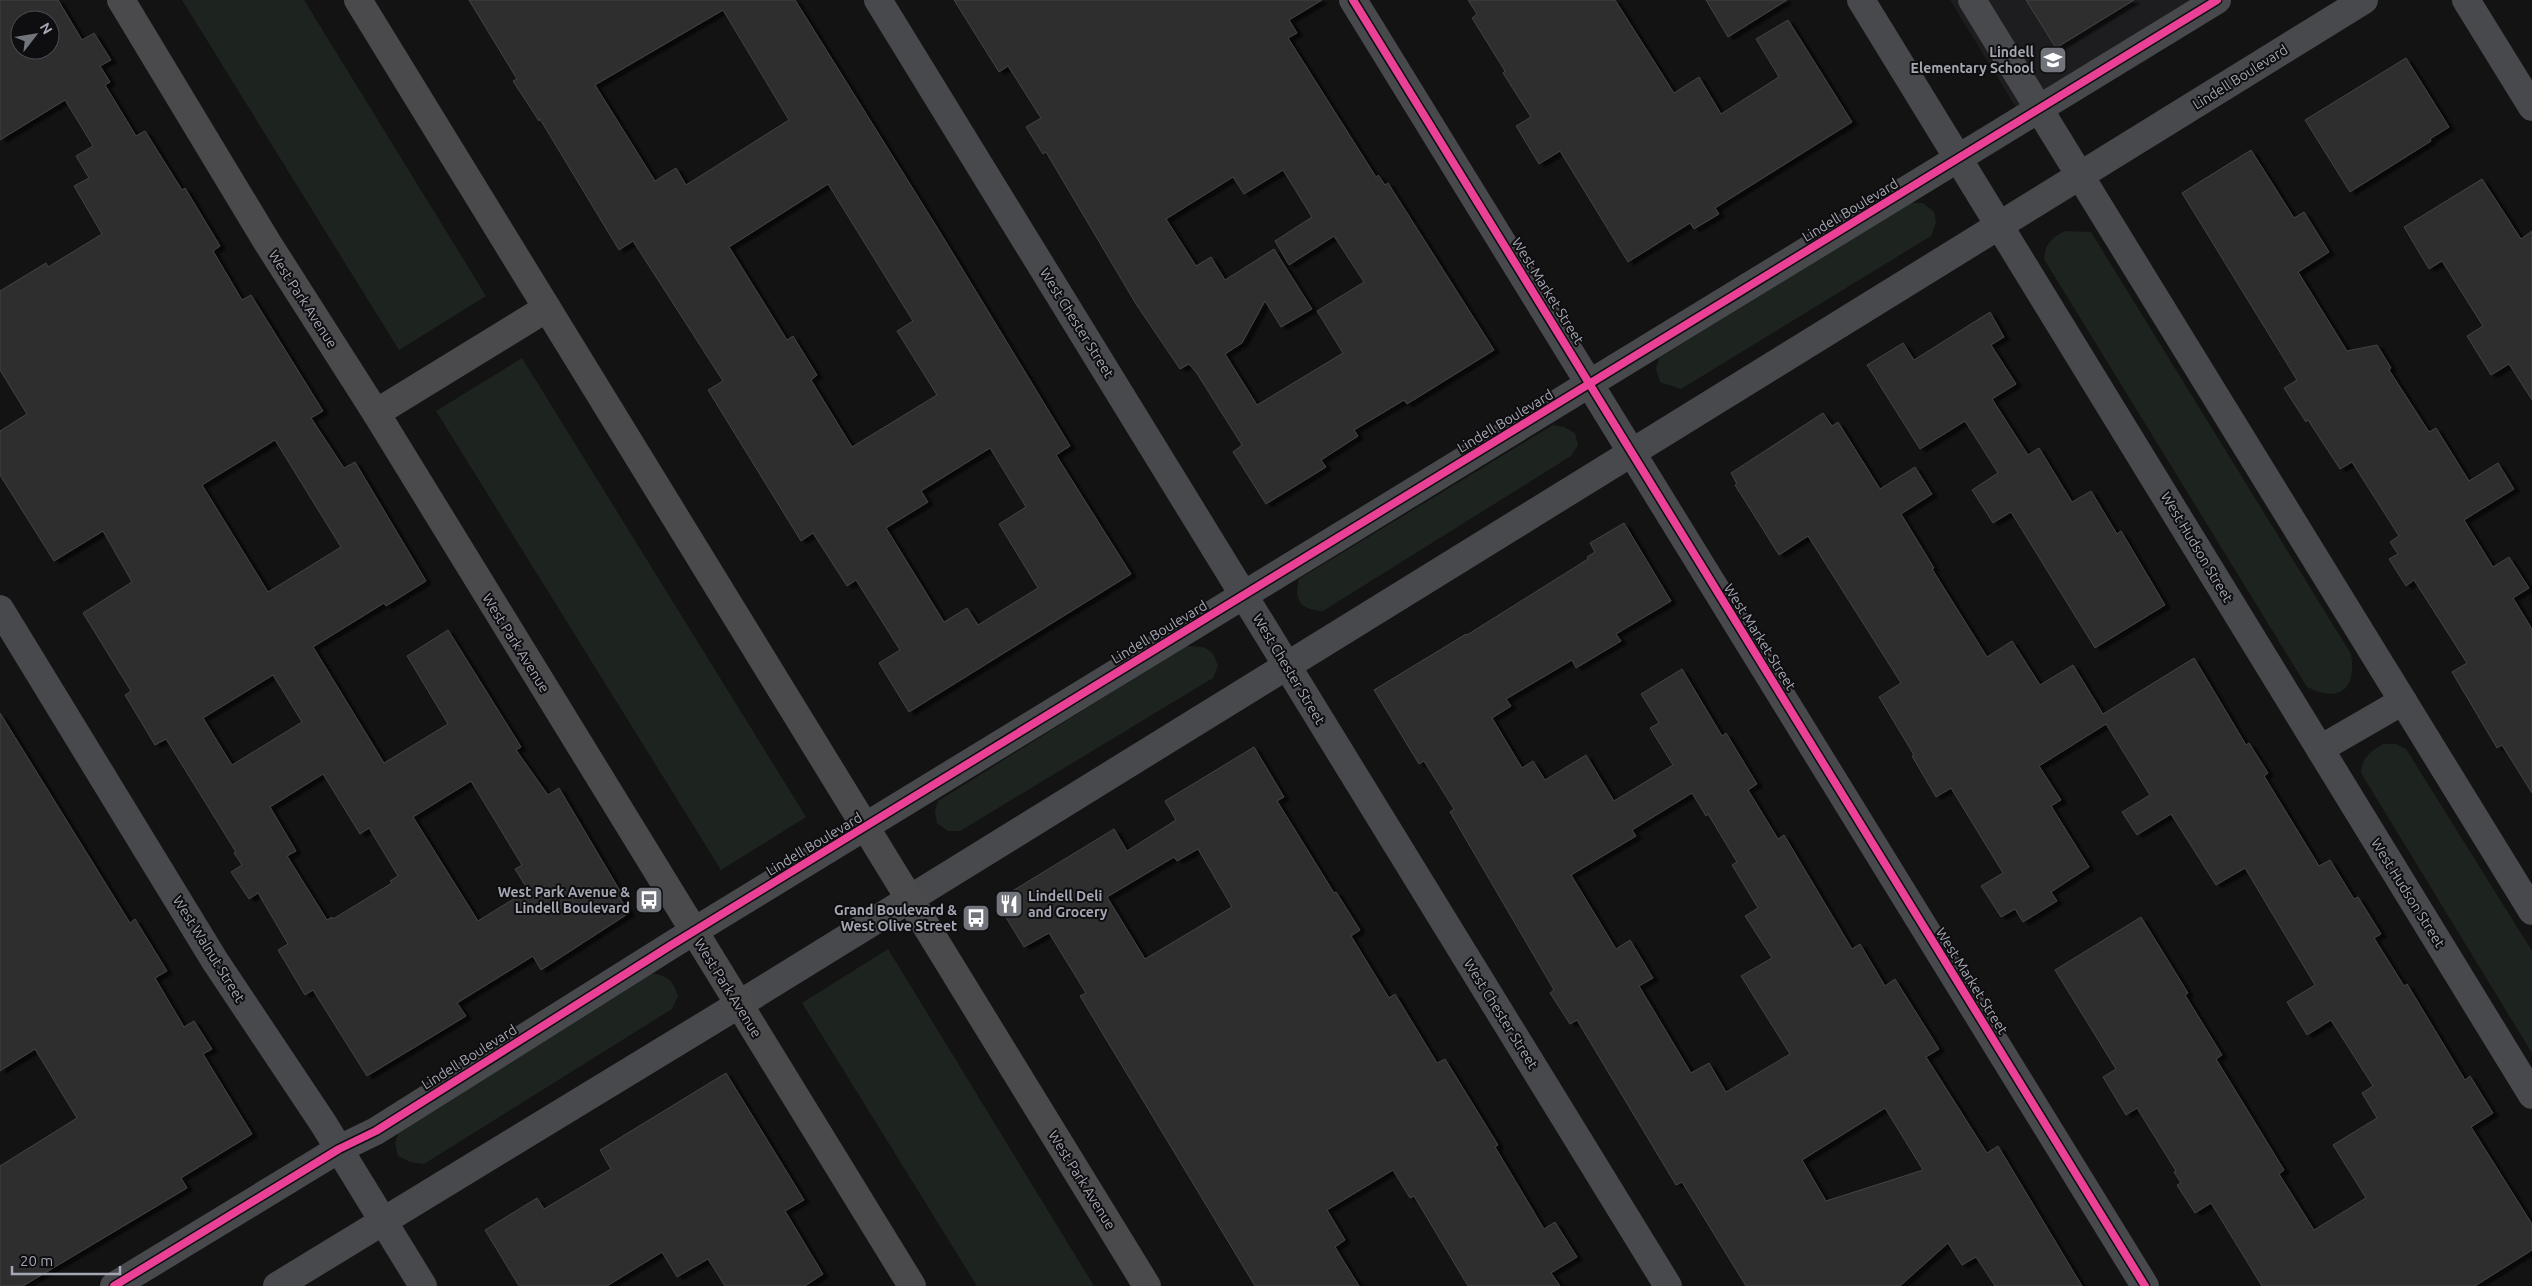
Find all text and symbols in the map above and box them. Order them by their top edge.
north arrow [10,10,60,60]
text: N [37,20,56,37]
street label: Lindell Boulevard [2190,41,2290,113]
place label: Lindell Elementary School [1911,44,2034,76]
school or university icon: Lindell Elementary School [2038,45,2068,75]
street label: Lindell Boulevard [1799,175,1901,245]
street label: West Market Street [1509,235,1587,348]
street label: West Park Avenue [265,247,341,351]
street label: West Chester Street [1037,265,1118,381]
street label: Lindell Boulevard [1454,386,1556,456]
street label: West Hudson Street [2158,489,2236,605]
street label: West Market Street [1721,581,1799,694]
street label: West Park Avenue [479,591,553,695]
street label: Lindell Boulevard [1108,597,1210,667]
street label: West Chester Street [1250,611,1329,728]
street label: Lindell Boulevard [763,809,865,879]
street label: West Hudson Street [2368,835,2448,951]
place label: West Park Avenue & Lindell Boulevard [498,884,630,916]
bus stop icon: West Park Avenue & Lindell Boulevard [634,885,664,915]
place label: Lindell Deli and Grocery [1028,888,1108,920]
restaurant icon: Lindell Deli and Grocery [994,889,1024,919]
street label: West Walnut Street [170,893,249,1006]
place label: Grand Boulevard & West Olive Street [834,902,957,934]
bus stop icon: Grand Boulevard & West Olive Street [961,903,991,933]
street label: West Market Street [1933,925,2011,1038]
street label: West Park Avenue [691,936,765,1040]
street label: West Chester Street [1461,956,1542,1072]
street label: Lindell Boulevard [419,1021,519,1093]
street label: West Park Avenue [1045,1128,1119,1232]
scale bar [12,1244,120,1276]
text: 20 m [20,1252,53,1269]

